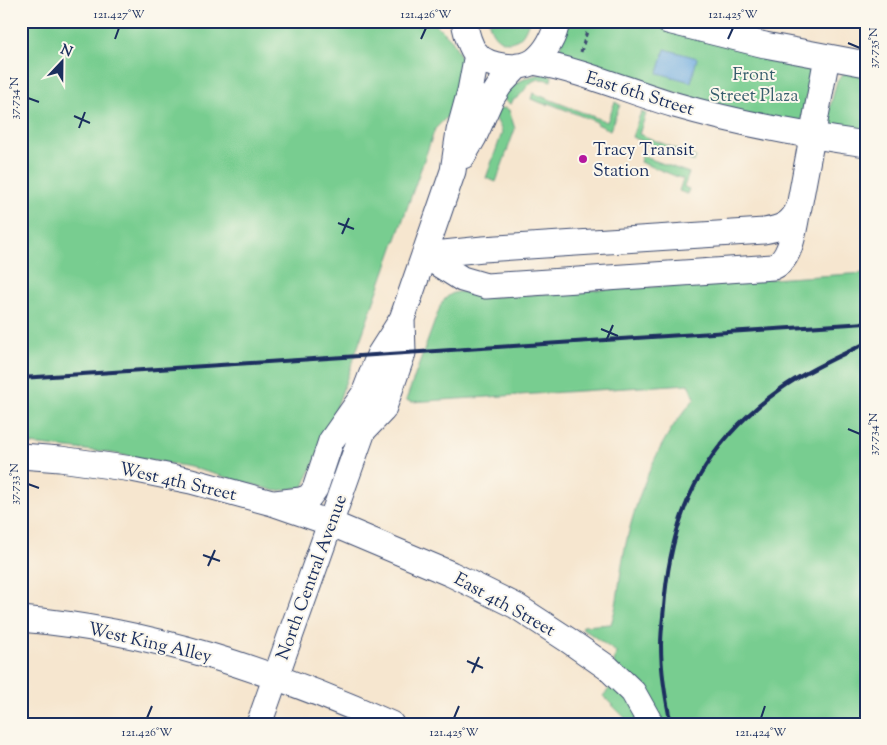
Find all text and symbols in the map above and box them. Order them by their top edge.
text: 121.427°W [94,6,145,24]
text: 121.426°W [401,6,452,24]
text: 121.425°W [709,6,758,24]
text: 37.735°N [865,27,883,68]
north arrow [38,38,88,88]
text: N [57,40,75,63]
park label: Front Street Plaza [710,63,798,110]
street label: East 6th Street [582,66,697,124]
text: 37.734°N [6,76,24,119]
place label: Tracy Transit Station [593,138,694,185]
marker: Tracy Transit Station [577,153,589,165]
text: 37.734°N [865,412,883,455]
street label: West 4th Street [116,457,239,509]
text: 37.733°N [6,463,24,505]
street label: North Central Avenue [271,491,355,664]
street label: East 4th Street [449,567,559,644]
street label: West King Alley [85,617,214,671]
text: 121.426°W [122,724,173,742]
text: 121.425°W [430,724,479,742]
text: 121.424°W [736,724,787,742]

